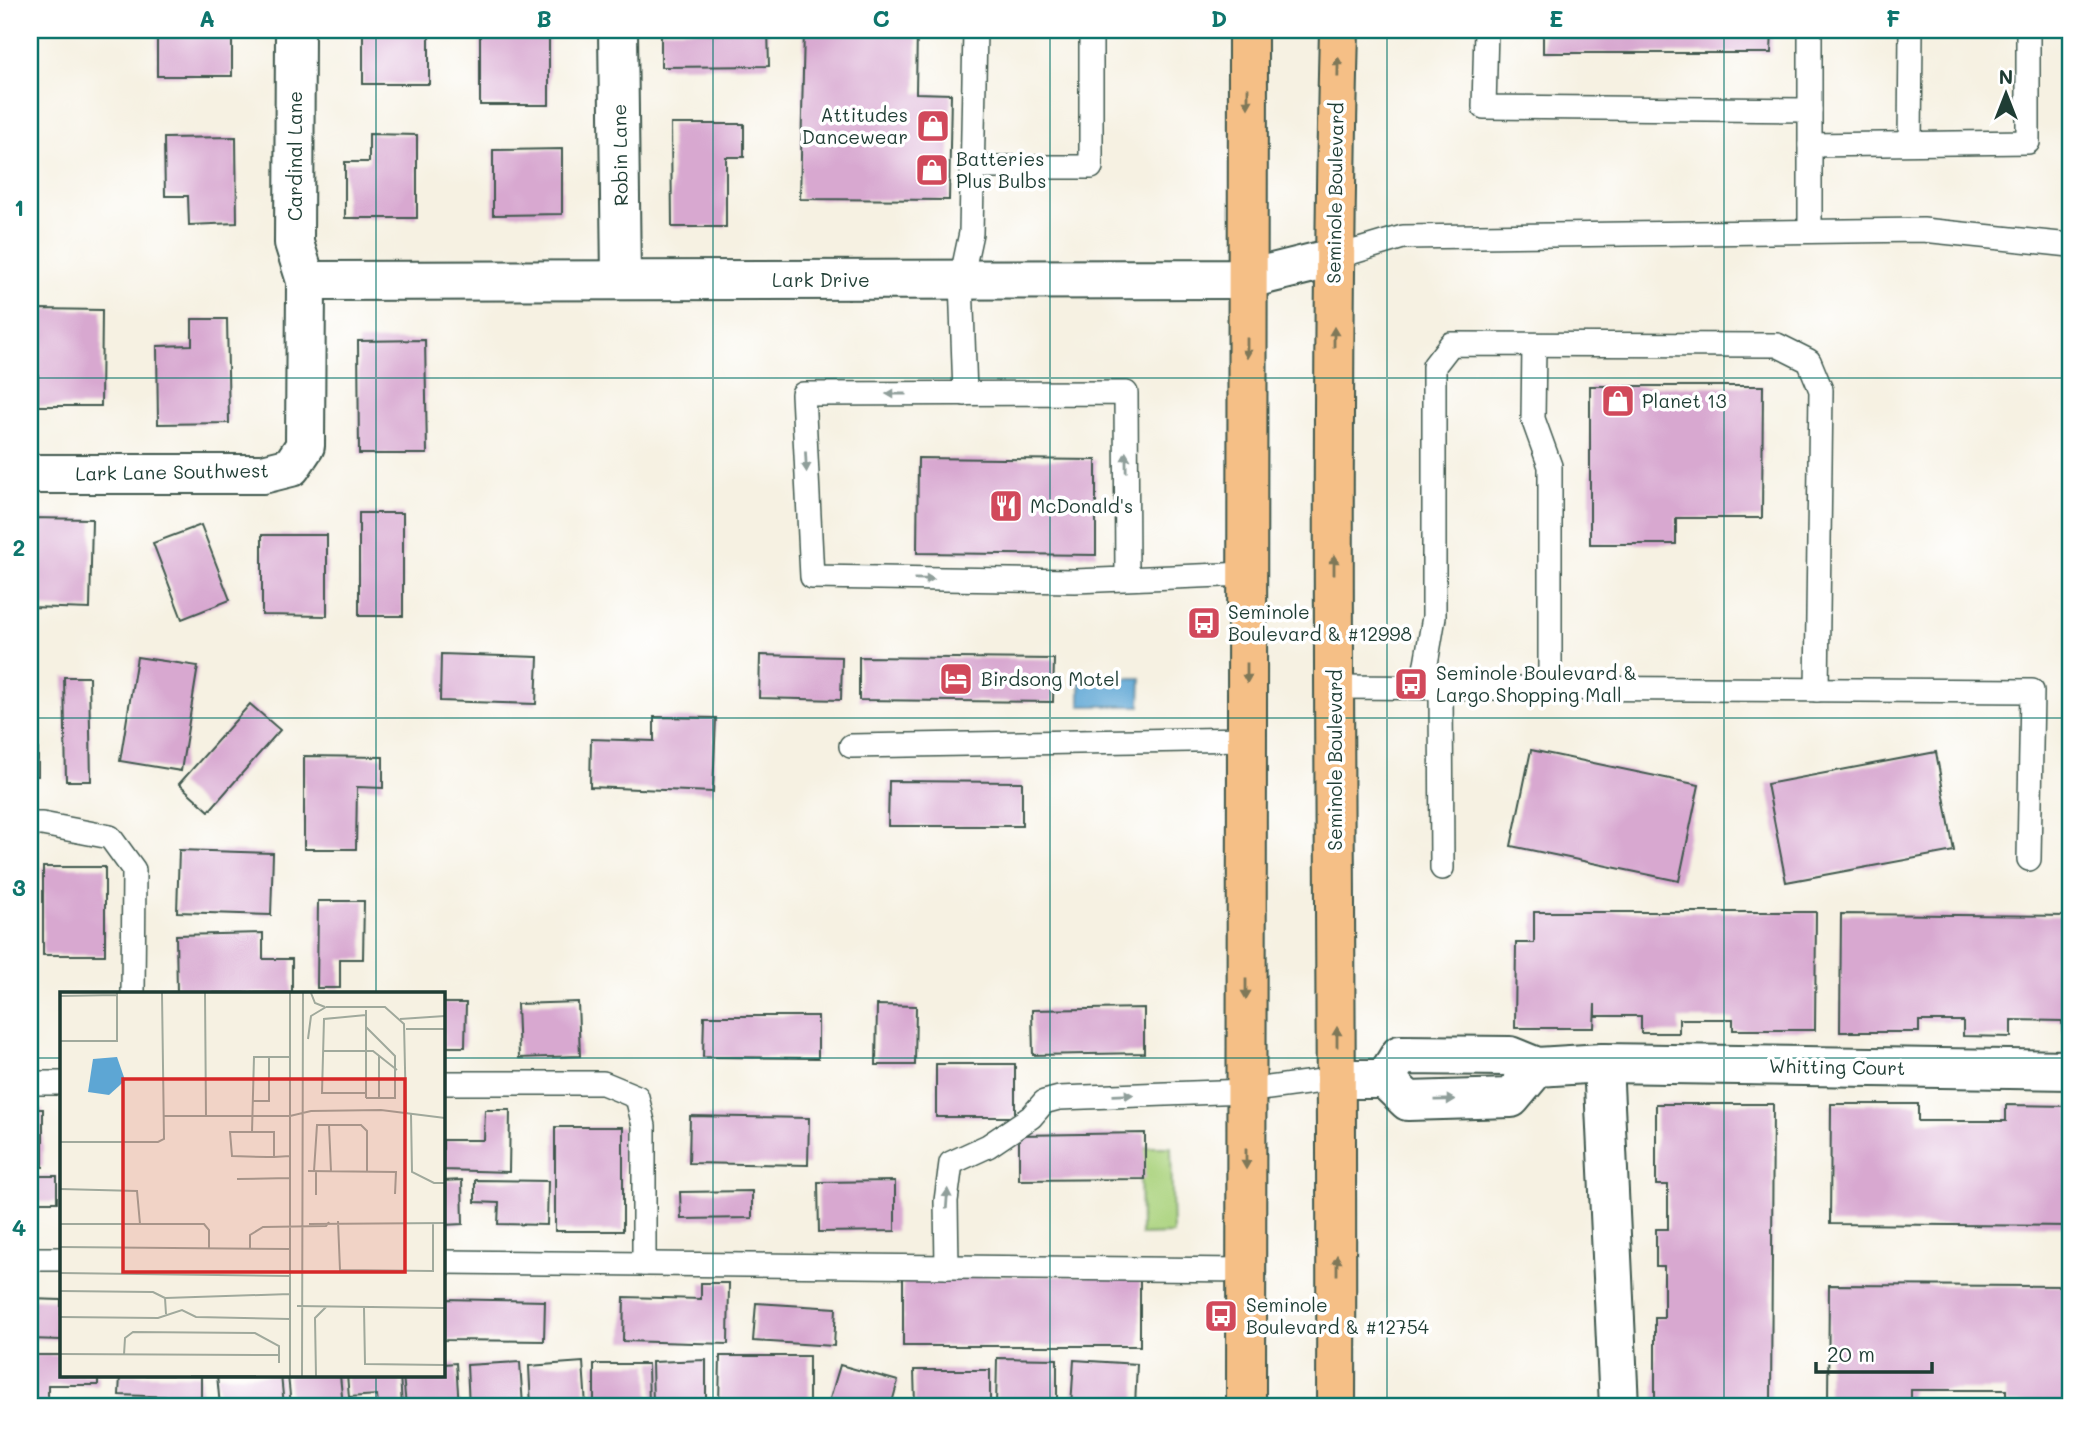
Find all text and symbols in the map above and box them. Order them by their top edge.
text: A [199,3,215,33]
text: B [536,3,552,33]
text: C [872,3,890,33]
text: D [1211,3,1227,33]
text: E [1549,3,1563,33]
text: F [1886,3,1900,33]
one-way arrow [1332,56,1344,78]
north arrow [1970,60,2040,130]
text: N [1999,64,2013,89]
one-way arrow [1242,87,1254,109]
street label: Cardinal Lane [282,91,307,221]
place label: Attitudes Dancewear [802,102,908,149]
street label: Seminole Boulevard [1320,102,1349,284]
street label: Robin Lane [606,104,633,206]
shop icon: Attitudes Dancewear [914,107,952,145]
place label: Batteries Plus Bulbs [956,146,1046,193]
shop icon: Batteries Plus Bulbs [913,151,951,189]
text: 1 [14,192,24,222]
street label: Lark Drive [772,267,870,292]
one-way arrow [1328,326,1339,348]
one-way arrow [1241,337,1253,359]
shop icon: Planet 13 [1599,382,1637,420]
one-way arrow [885,388,907,400]
place label: Planet 13 [1642,388,1727,413]
one-way arrow [801,451,812,473]
one-way arrow [1120,451,1132,473]
street label: Lark Lane Southwest [75,457,269,486]
restaurant icon: McDonald's [987,487,1025,525]
place label: McDonald's [1030,493,1133,518]
text: 2 [13,532,25,562]
one-way arrow [1328,553,1340,575]
one-way arrow [913,573,935,584]
place label: Seminole Boulevard & #12998 [1228,599,1412,646]
bus stop icon: Seminole Boulevard & #12998 [1185,604,1223,642]
hotel icon: Birdsong Motel [937,660,975,698]
place label: Seminole Boulevard & Largo Shopping Mall [1436,660,1637,707]
one-way arrow [1241,662,1253,684]
bus stop icon: Seminole Boulevard & Largo Shopping Mall [1392,665,1430,703]
place label: Birdsong Motel [981,666,1120,691]
street label: Seminole Boulevard [1322,669,1347,851]
text: 3 [12,872,26,902]
one-way arrow [1240,978,1252,1000]
inset map [60,992,444,1376]
one-way arrow [1331,1026,1343,1048]
street label: Whitting Court [1769,1053,1905,1080]
one-way arrow [1112,1090,1134,1101]
one-way arrow [1434,1094,1456,1106]
one-way arrow [1240,1148,1252,1170]
one-way arrow [942,1187,953,1209]
text: 4 [12,1212,26,1242]
one-way arrow [1331,1253,1343,1275]
place label: Seminole Boulevard & #12754 [1246,1292,1429,1339]
bus stop icon: Seminole Boulevard & #12754 [1202,1297,1240,1335]
scale bar [1816,1331,1932,1375]
text: 20 m [1827,1340,1875,1367]

